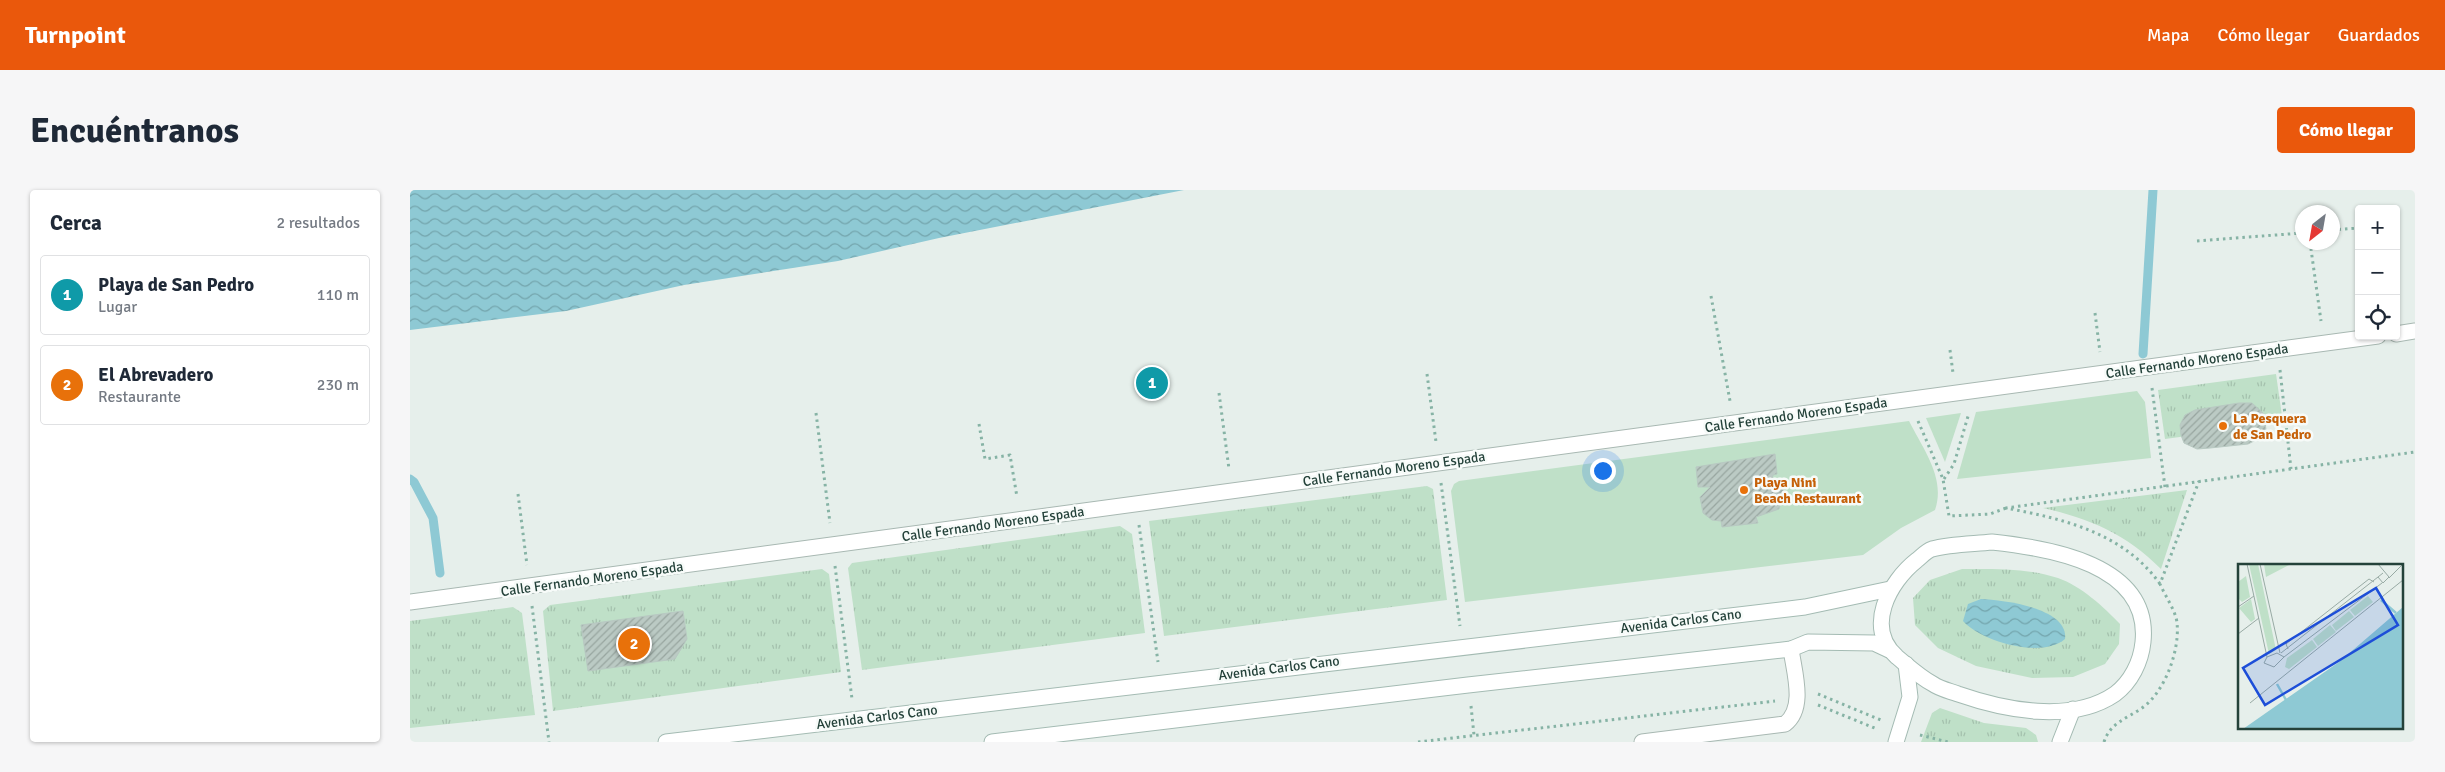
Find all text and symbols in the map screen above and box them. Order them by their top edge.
text: Turnpoint [25,20,126,50]
text: Mapa [2147,24,2189,46]
text: Cómo llegar [2217,24,2310,46]
text: Guardados [2338,24,2420,46]
button: Cómo llegar [2277,107,2415,153]
text: Encuéntranos [30,109,239,152]
north arrow [2295,205,2340,250]
map controls [2355,205,2400,340]
button: + [2355,205,2400,250]
text: Cerca [50,210,102,236]
text: 2 resultados [277,213,360,233]
button: − [2355,250,2400,295]
text: Playa de San Pedro [98,273,254,297]
text: 1 [63,285,71,305]
text: 110 m [317,285,359,305]
button: locate [2355,295,2400,340]
text: Lugar [98,297,137,317]
street label: Calle Fernando Moreno Espada [2105,340,2289,382]
text: El Abrevadero [98,363,213,387]
pin: 1 [1136,364,1168,402]
text: 2 [63,375,71,395]
text: 230 m [317,375,359,395]
text: Restaurante [98,387,181,407]
street label: Calle Fernando Moreno Espada [1704,394,1888,436]
place label: La Pesquera de San Pedro [2233,410,2311,443]
marker: La Pesquera de San Pedro [2217,420,2229,432]
street label: Calle Fernando Moreno Espada [1302,448,1486,490]
your location [1590,458,1616,484]
place label: Playa Nini Beach Restaurant [1754,474,1862,507]
marker: Playa Nini Beach Restaurant [1738,484,1750,496]
street label: Calle Fernando Moreno Espada [901,503,1085,545]
street label: Calle Fernando Moreno Espada [500,558,684,600]
inset map [2238,564,2402,730]
street label: Avenida Carlos Cano [1619,605,1743,637]
pin: 2 [618,625,650,663]
street label: Avenida Carlos Cano [1217,652,1341,684]
street label: Avenida Carlos Cano [815,701,939,733]

